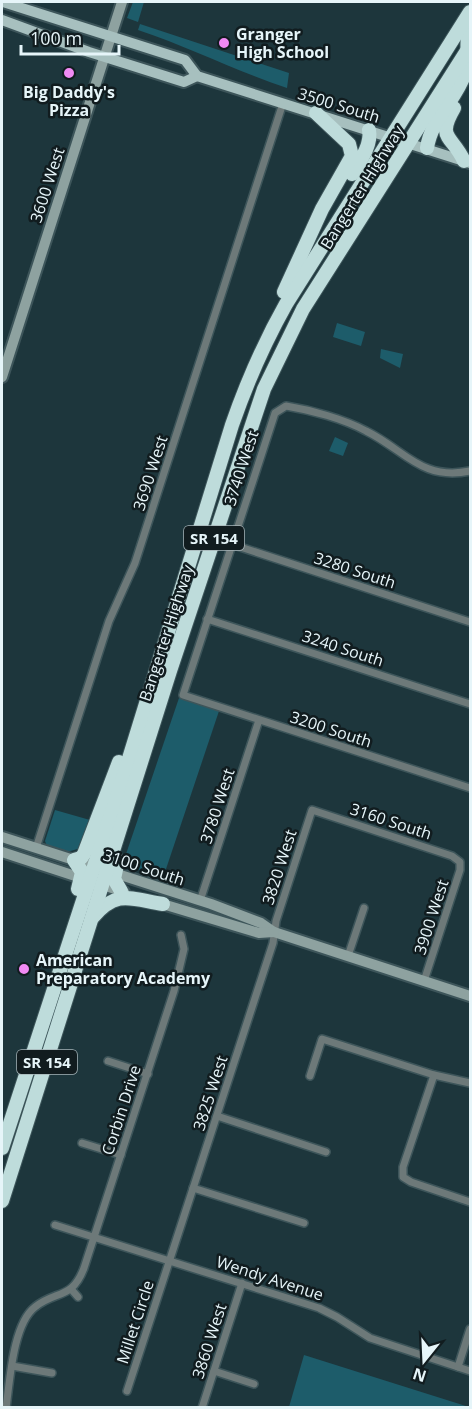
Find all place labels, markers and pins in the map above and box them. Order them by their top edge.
place label: Granger High School [236,23,329,63]
marker: Granger High School [217,36,231,50]
marker: Big Daddy's Pizza [62,66,76,80]
place label: Big Daddy's Pizza [23,81,115,121]
place label: American Preparatory Academy [36,949,211,989]
marker: American Preparatory Academy [17,962,31,976]

